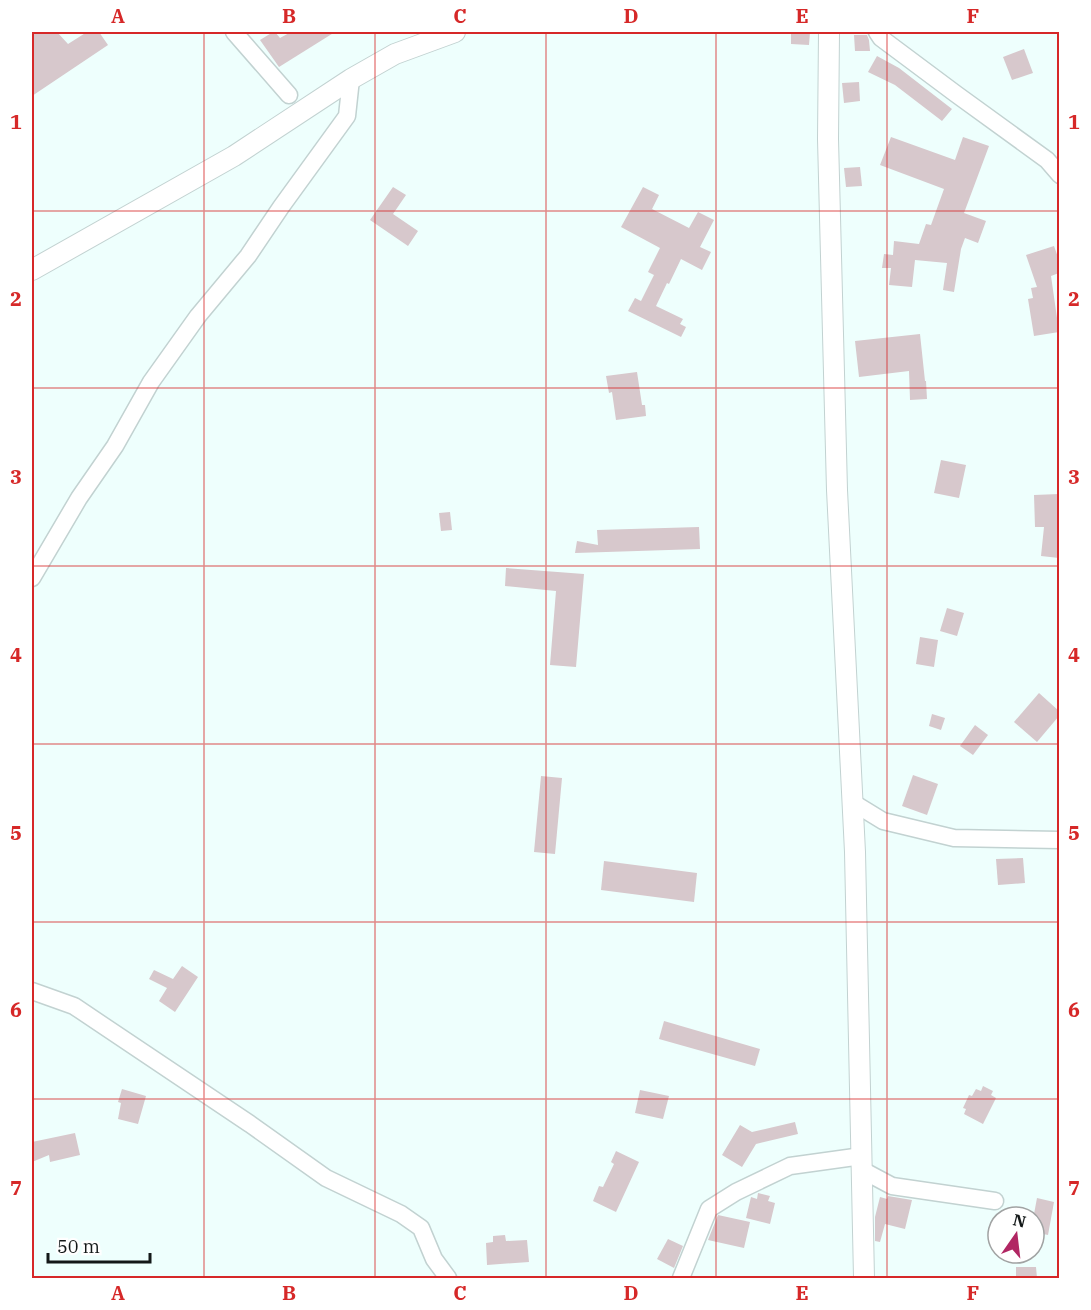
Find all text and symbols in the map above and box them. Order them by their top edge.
text: A [111,2,125,29]
text: B [282,2,296,29]
text: C [453,2,467,29]
text: D [623,2,639,29]
text: E [795,2,809,29]
text: F [967,2,979,29]
text: 1 [10,108,22,135]
text: 1 [1068,108,1080,135]
text: 2 [10,285,22,312]
text: 2 [1068,285,1080,312]
text: 3 [10,463,22,490]
text: 3 [1068,463,1080,490]
text: 4 [10,641,22,668]
text: 4 [1068,641,1080,668]
text: 5 [10,819,22,846]
text: 5 [1068,819,1080,846]
text: 6 [10,996,22,1023]
text: 6 [1068,996,1080,1023]
text: 7 [10,1174,22,1201]
text: 7 [1068,1174,1080,1201]
north arrow [986,1205,1046,1265]
text: N [1011,1209,1028,1232]
scale bar [48,1226,150,1264]
text: 50 m [57,1235,100,1258]
text: A [111,1279,125,1306]
text: B [282,1279,296,1306]
text: C [453,1279,467,1306]
text: D [623,1279,639,1306]
text: E [795,1279,809,1306]
text: F [967,1279,979,1306]

